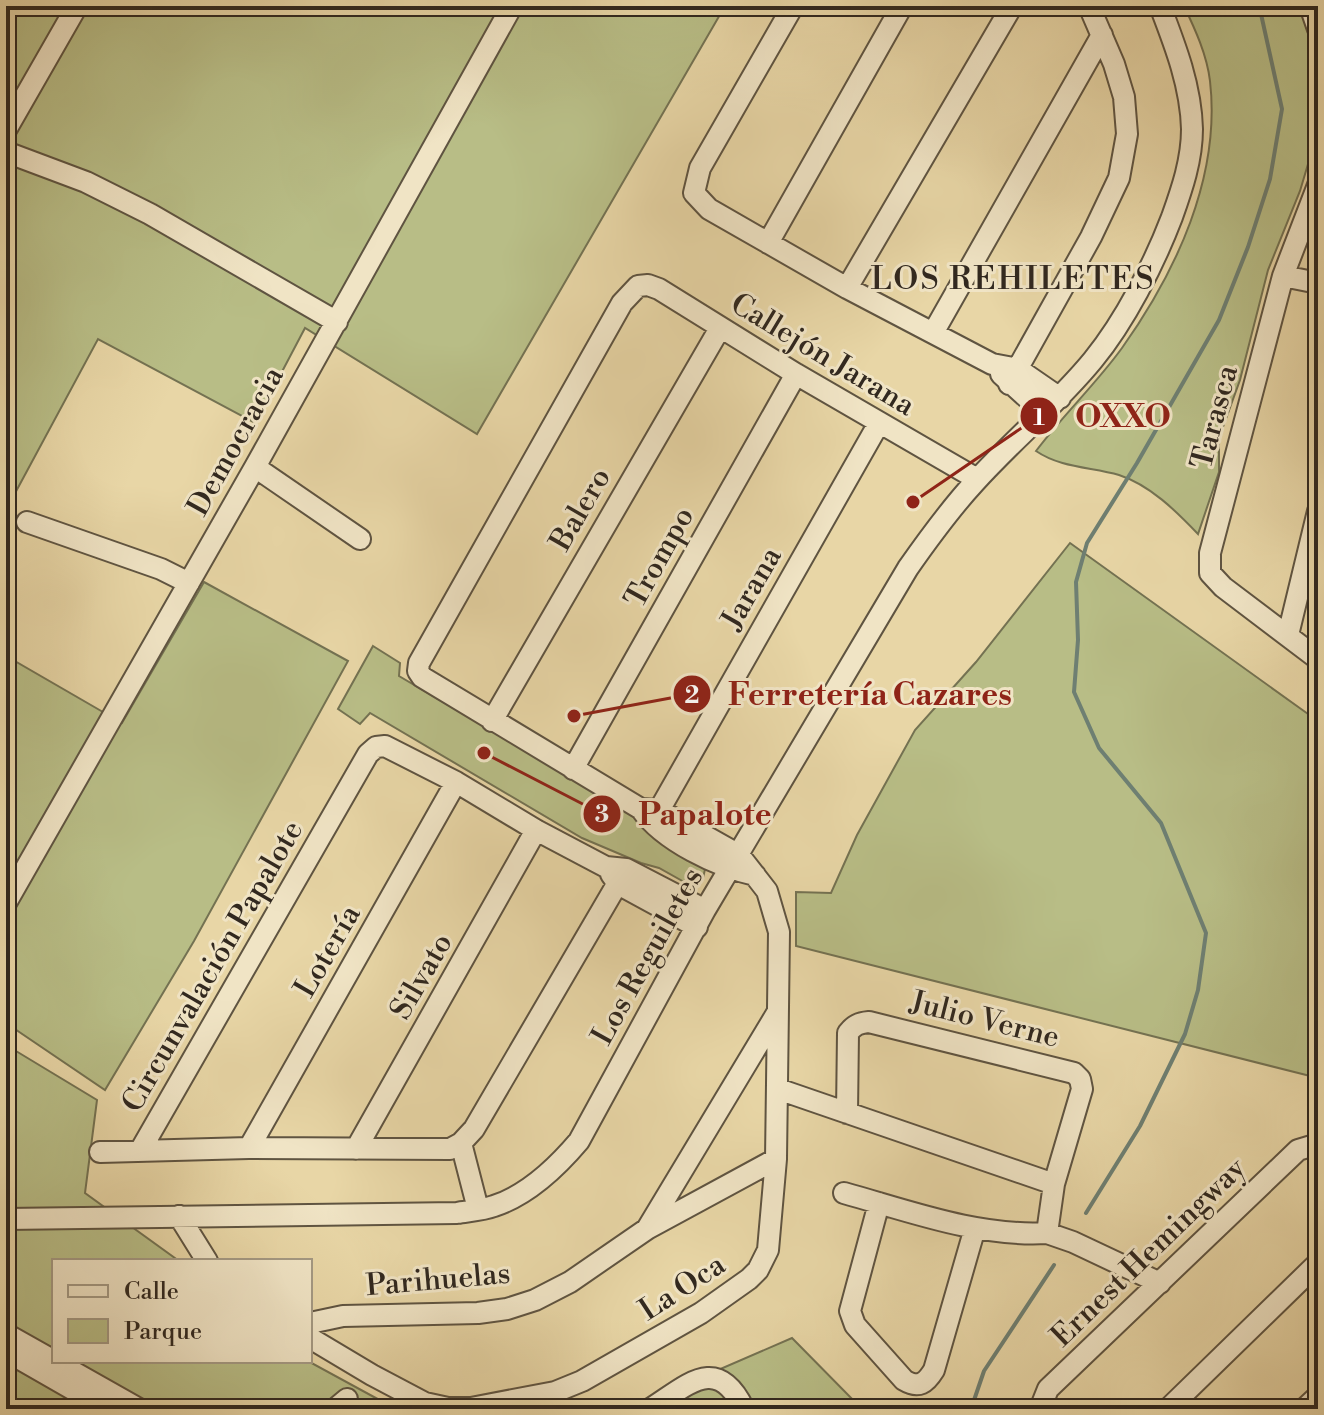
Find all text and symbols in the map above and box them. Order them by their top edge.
district label: LOS REHILETES [870,259,1156,299]
street label: Callejón Jarana [723,285,922,425]
street label: Democracia [179,359,293,523]
street label: Tarasca [1183,360,1247,473]
callout: OXXO [1019,388,1187,444]
text: OXXO [1075,397,1171,437]
text: 1 [1033,403,1045,433]
street label: Balero [541,461,620,559]
street label: Trompo [617,500,703,615]
street label: Jarana [713,540,791,637]
callout: Ferretería Cazares [672,666,1028,722]
text: Ferretería Cazares [728,675,1012,715]
text: 2 [685,681,700,711]
callout: Papalote [582,786,788,842]
text: Papalote [638,795,772,835]
text: 3 [595,800,609,830]
street label: Circunvalación Papalote [114,814,312,1119]
street label: Los Reguiletes [584,861,712,1052]
street label: Lotería [286,898,370,1005]
street label: Silvato [382,927,462,1026]
street label: Julio Verne [905,983,1063,1057]
street label: Ernest Hemingway [1043,1150,1254,1355]
street label: La Oca [632,1246,733,1330]
street label: Parihuelas [364,1255,512,1305]
legend [52,1259,312,1363]
text: Calle [124,1277,179,1307]
text: Parque [124,1317,202,1347]

